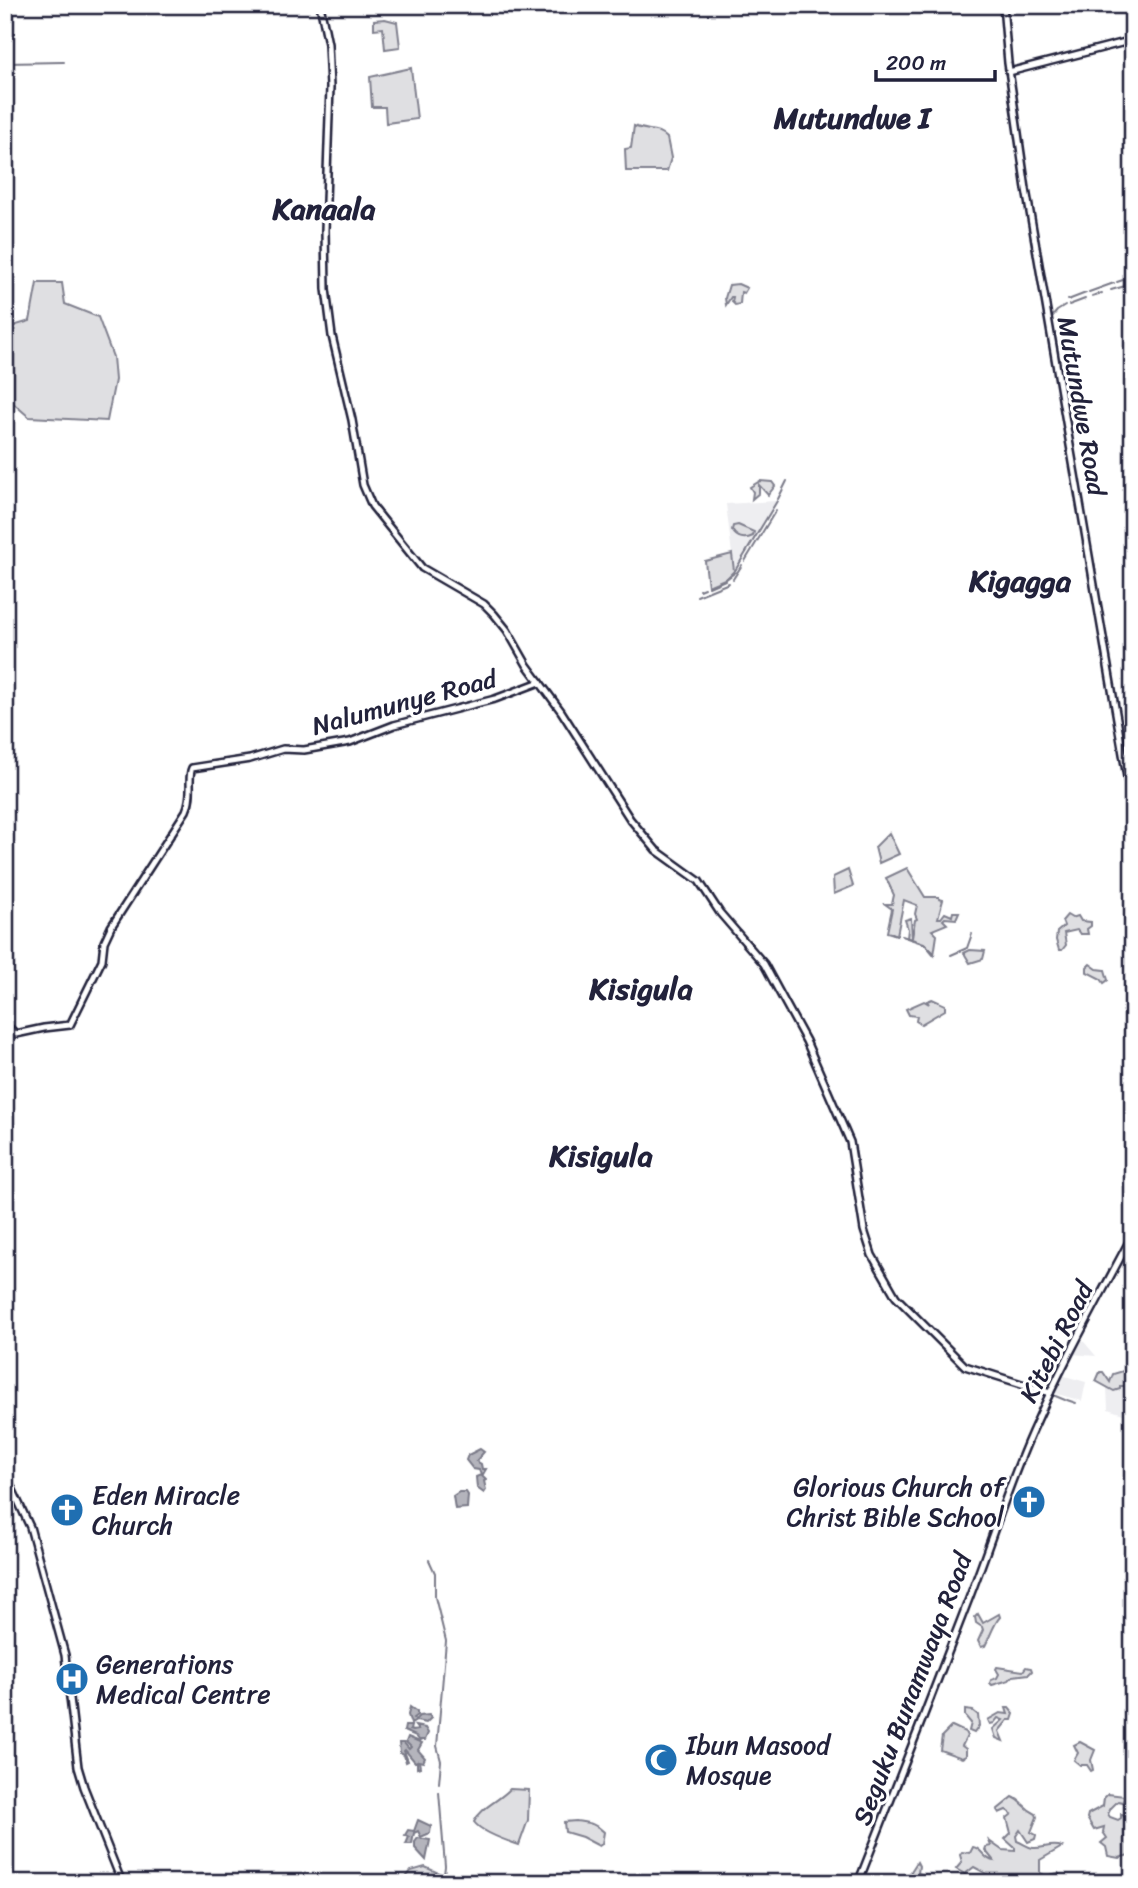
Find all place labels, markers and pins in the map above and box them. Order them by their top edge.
place label: Glorious Church of Christ Bible School [787,1464,1007,1540]
place label: Eden Miracle Church [92,1472,240,1548]
church icon: Glorious Church of Christ Bible School [1010,1483,1048,1521]
church icon: Eden Miracle Church [48,1491,86,1529]
place label: Generations Medical Centre [96,1641,271,1717]
hospital icon: Generations Medical Centre [53,1660,91,1698]
place label: Ibun Masood Mosque [685,1722,832,1798]
mosque icon: Ibun Masood Mosque [642,1741,680,1779]

